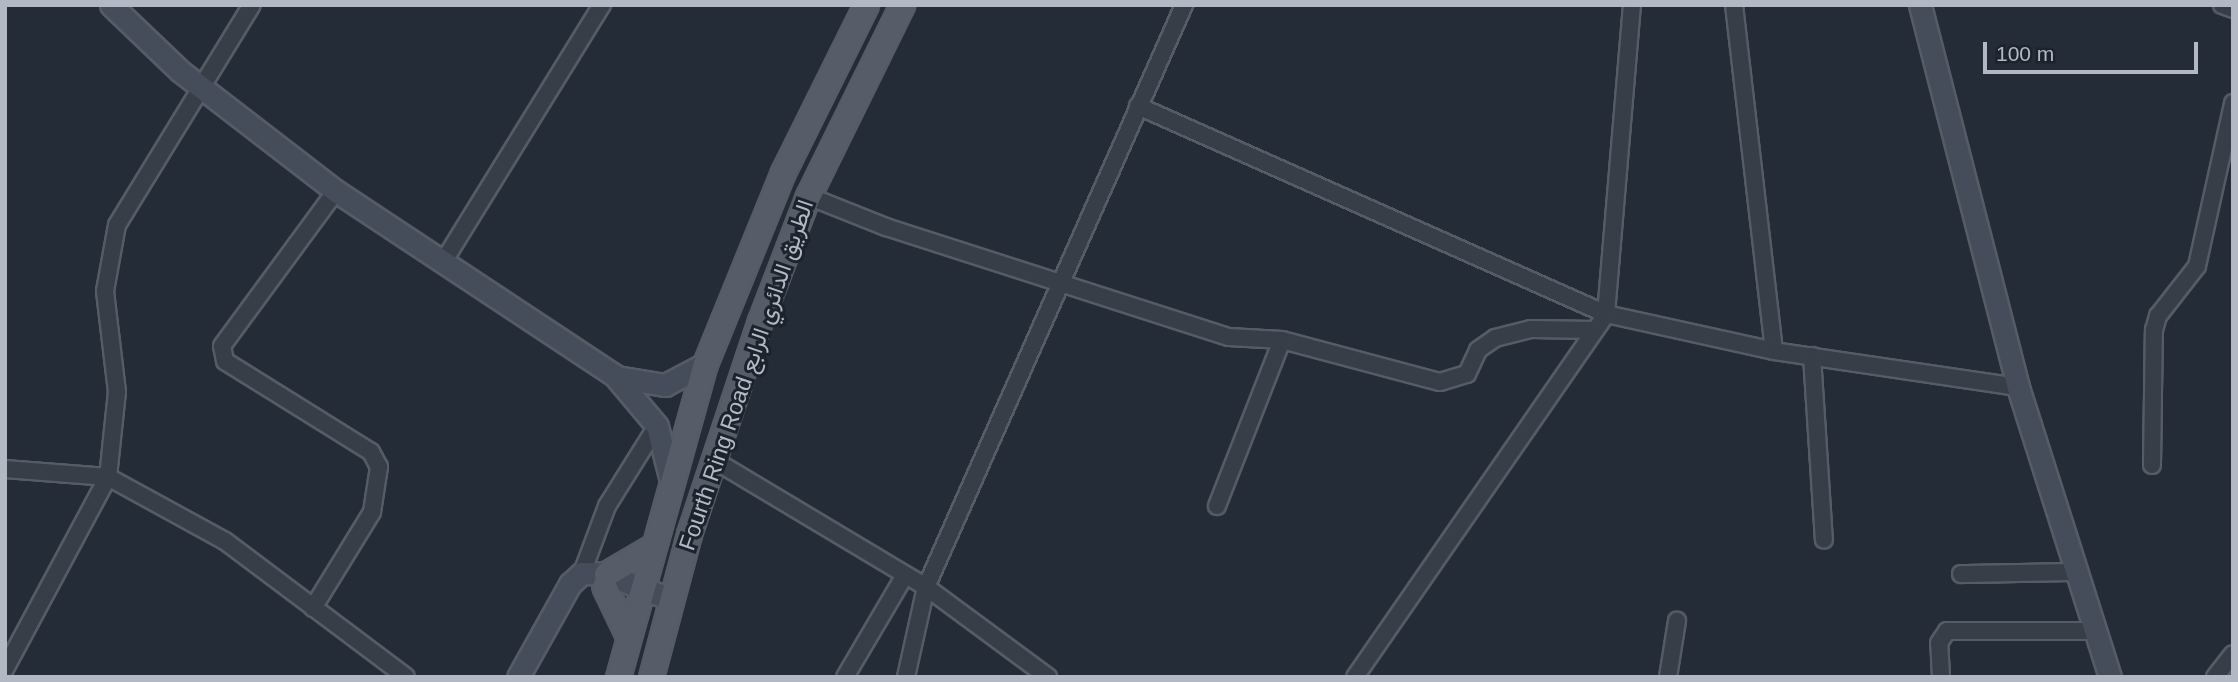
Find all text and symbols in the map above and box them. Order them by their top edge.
scale bar [1986,28,2201,72]
text: 100 m [1996,42,2054,65]
street label: Fourth Ring Road الطريق الدائري الرابع [673,196,819,554]

